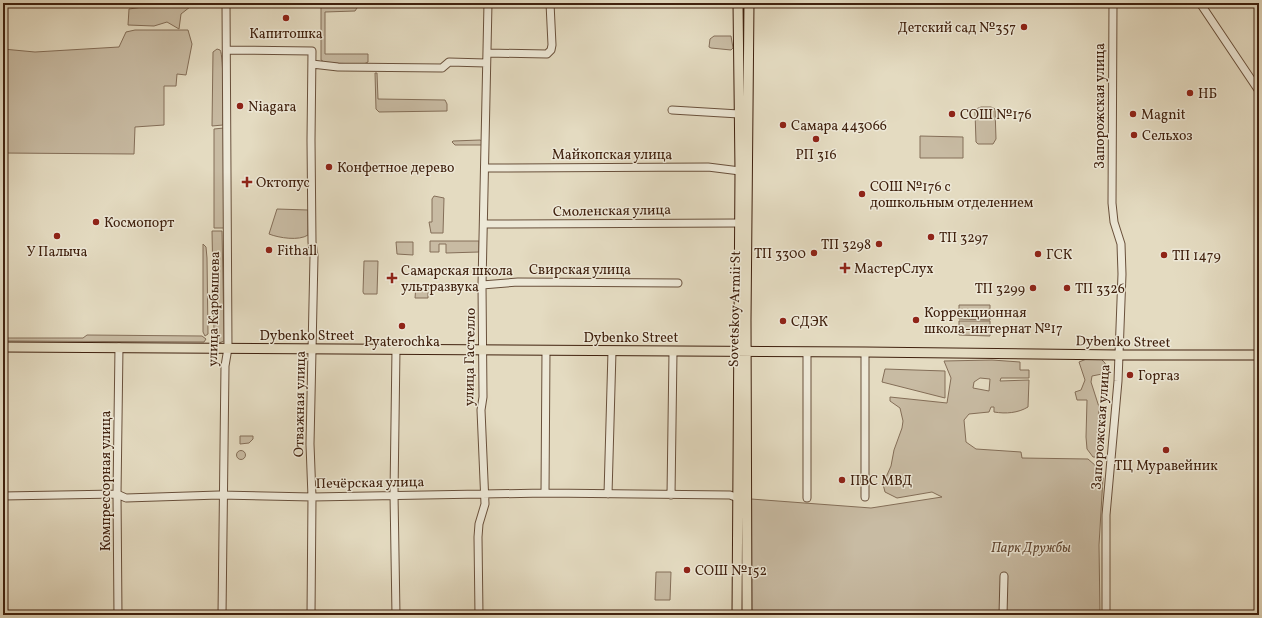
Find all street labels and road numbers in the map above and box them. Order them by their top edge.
street label: Запорожская улица [1091,43,1110,169]
street label: Майкопская улица [552,146,672,165]
street label: Смоленская улица [553,201,671,222]
street label: улица Карбышева [204,251,225,367]
street label: Sovetskoy Armii St [725,251,746,367]
street label: Свирская улица [529,261,631,280]
street label: улица Гастелло [460,308,481,406]
street label: Dybenko Street [260,327,354,346]
street label: Dybenko Street [584,329,678,348]
street label: Dybenko Street [1075,332,1171,353]
street label: Отважная улица [290,351,311,457]
street label: Запорожская улица [1088,364,1115,491]
street label: Компрессорная улица [97,411,116,551]
street label: Печёрская улица [316,473,424,494]

